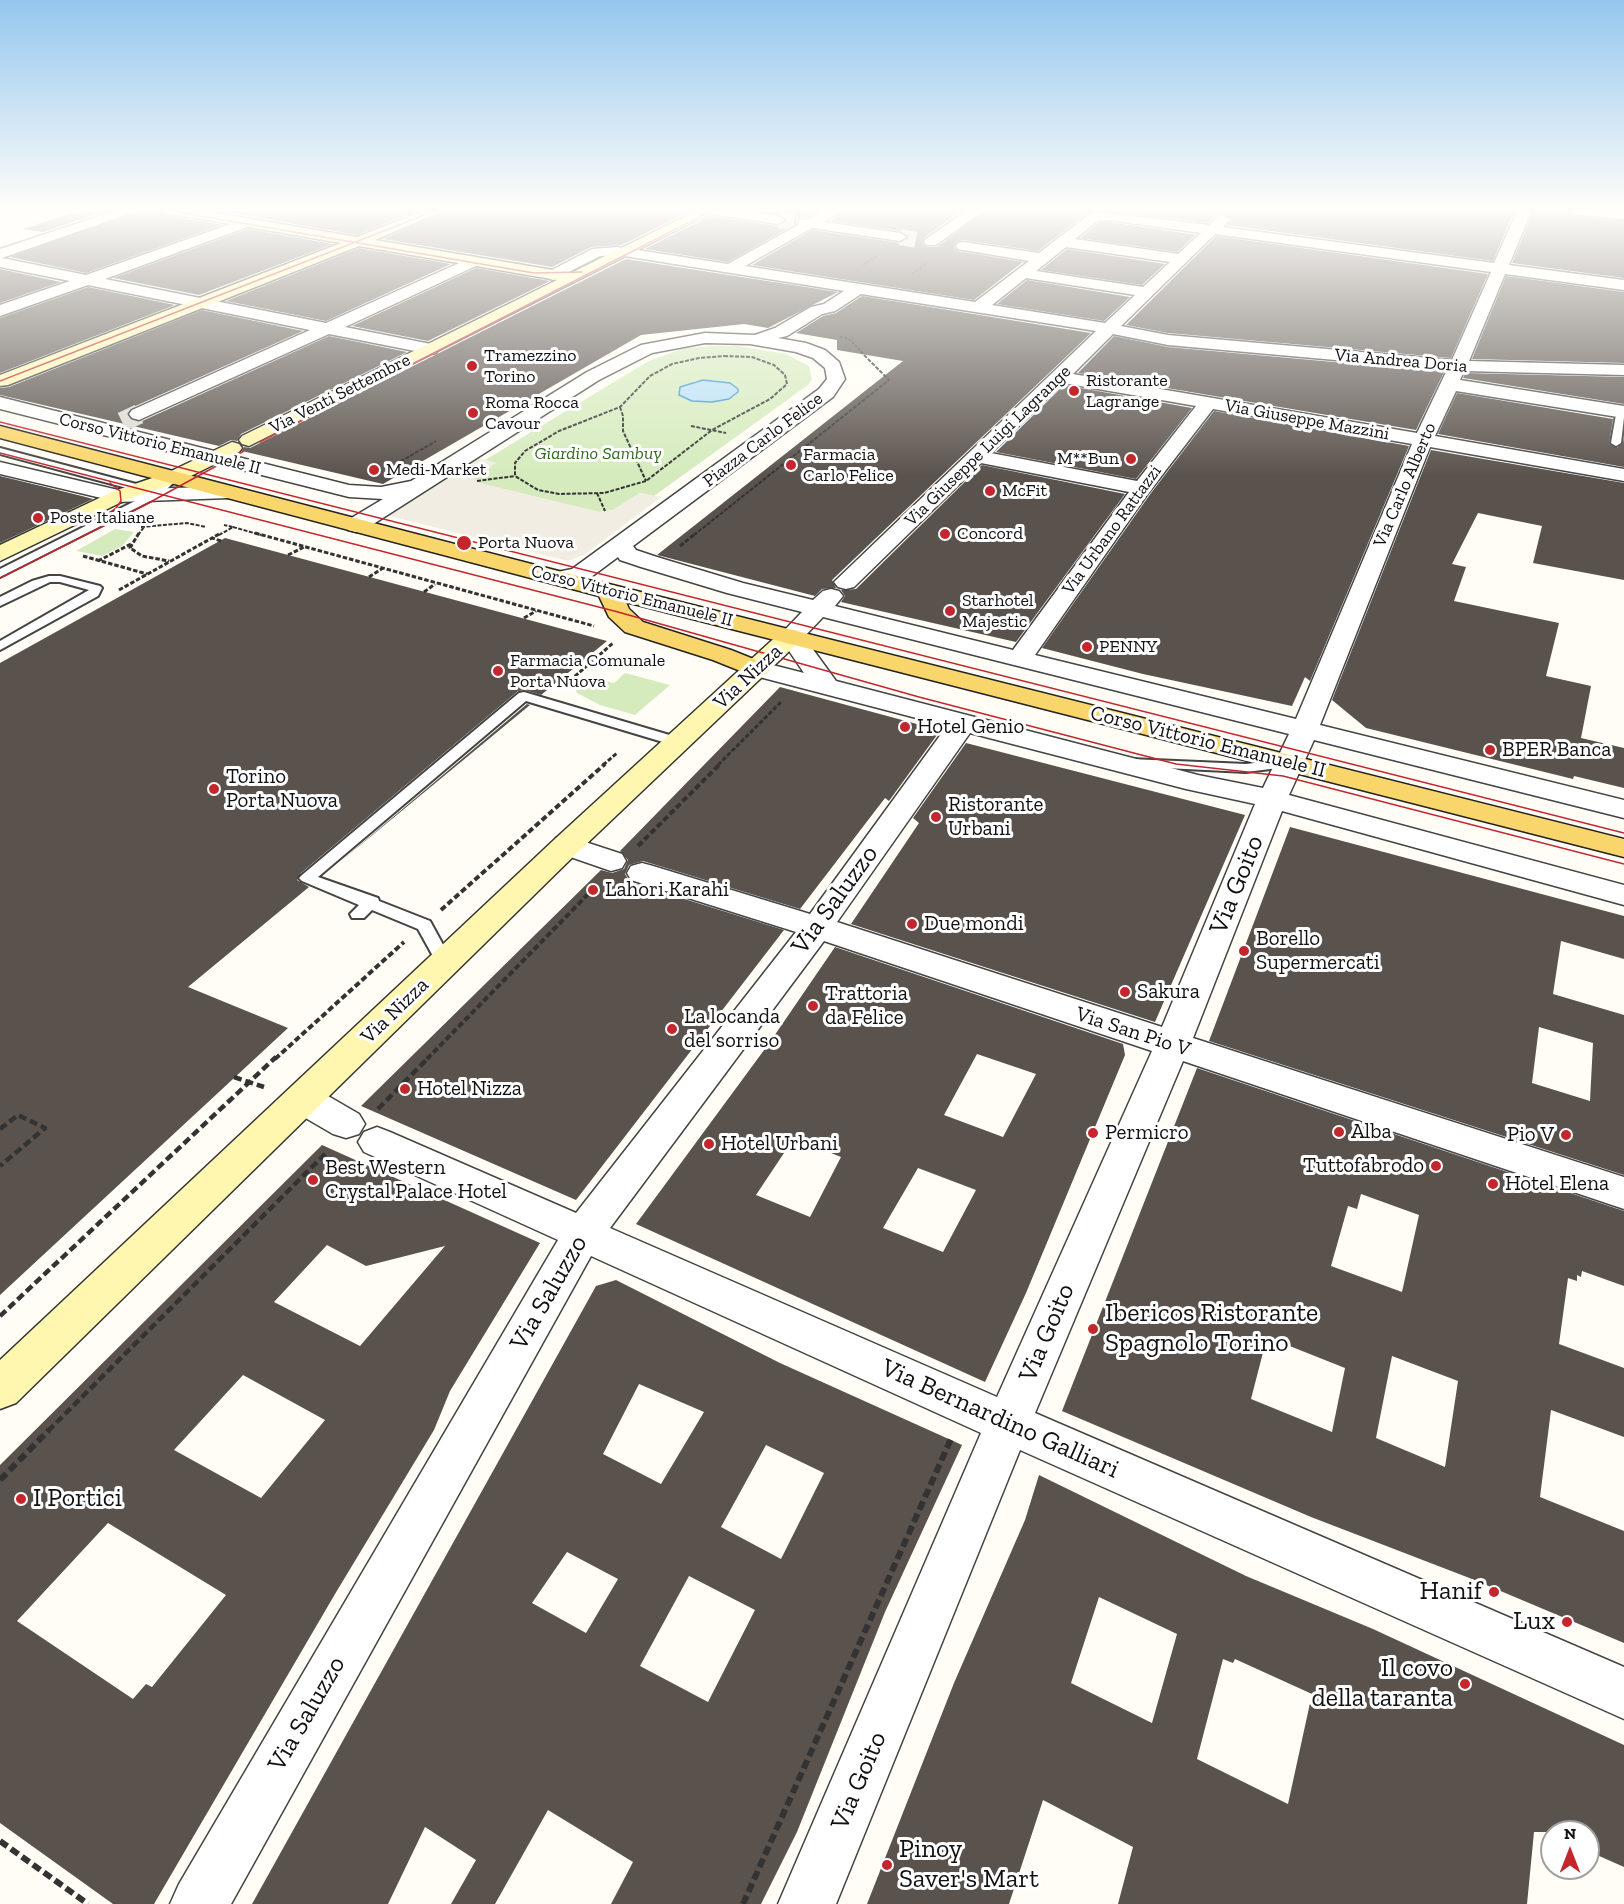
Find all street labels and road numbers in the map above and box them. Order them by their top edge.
street label: Via Andrea Doria [1334,344,1468,378]
street label: Via Venti Settembre [266,349,414,439]
street label: Via Giuseppe Luigi Lagrange [900,361,1076,531]
street label: Piazza Carlo Felice [699,388,827,492]
street label: Via Giuseppe Mazzini [1223,395,1391,445]
street label: Corso Vittorio Emanuele II [57,408,263,480]
street label: Via Carlo Alberto [1369,420,1441,550]
street label: Via Urbano Rattazzi [1058,461,1166,599]
street label: Corso Vittorio Emanuele II [529,560,735,632]
street label: Via Nizza [708,639,788,715]
street label: Corso Vittorio Emanuele II [1088,701,1328,783]
street label: Via Goito [1203,831,1271,939]
street label: Via Saluzzo [785,839,885,961]
street label: Via Nizza [356,973,434,1049]
street label: Via San Pio V [1072,1002,1194,1062]
street label: Via Saluzzo [504,1230,594,1356]
street label: Via Goito [1012,1279,1082,1387]
street label: Via Bernardino Galliari [876,1352,1124,1486]
street label: Via Saluzzo [262,1651,352,1777]
street label: Via Goito [824,1727,894,1835]

